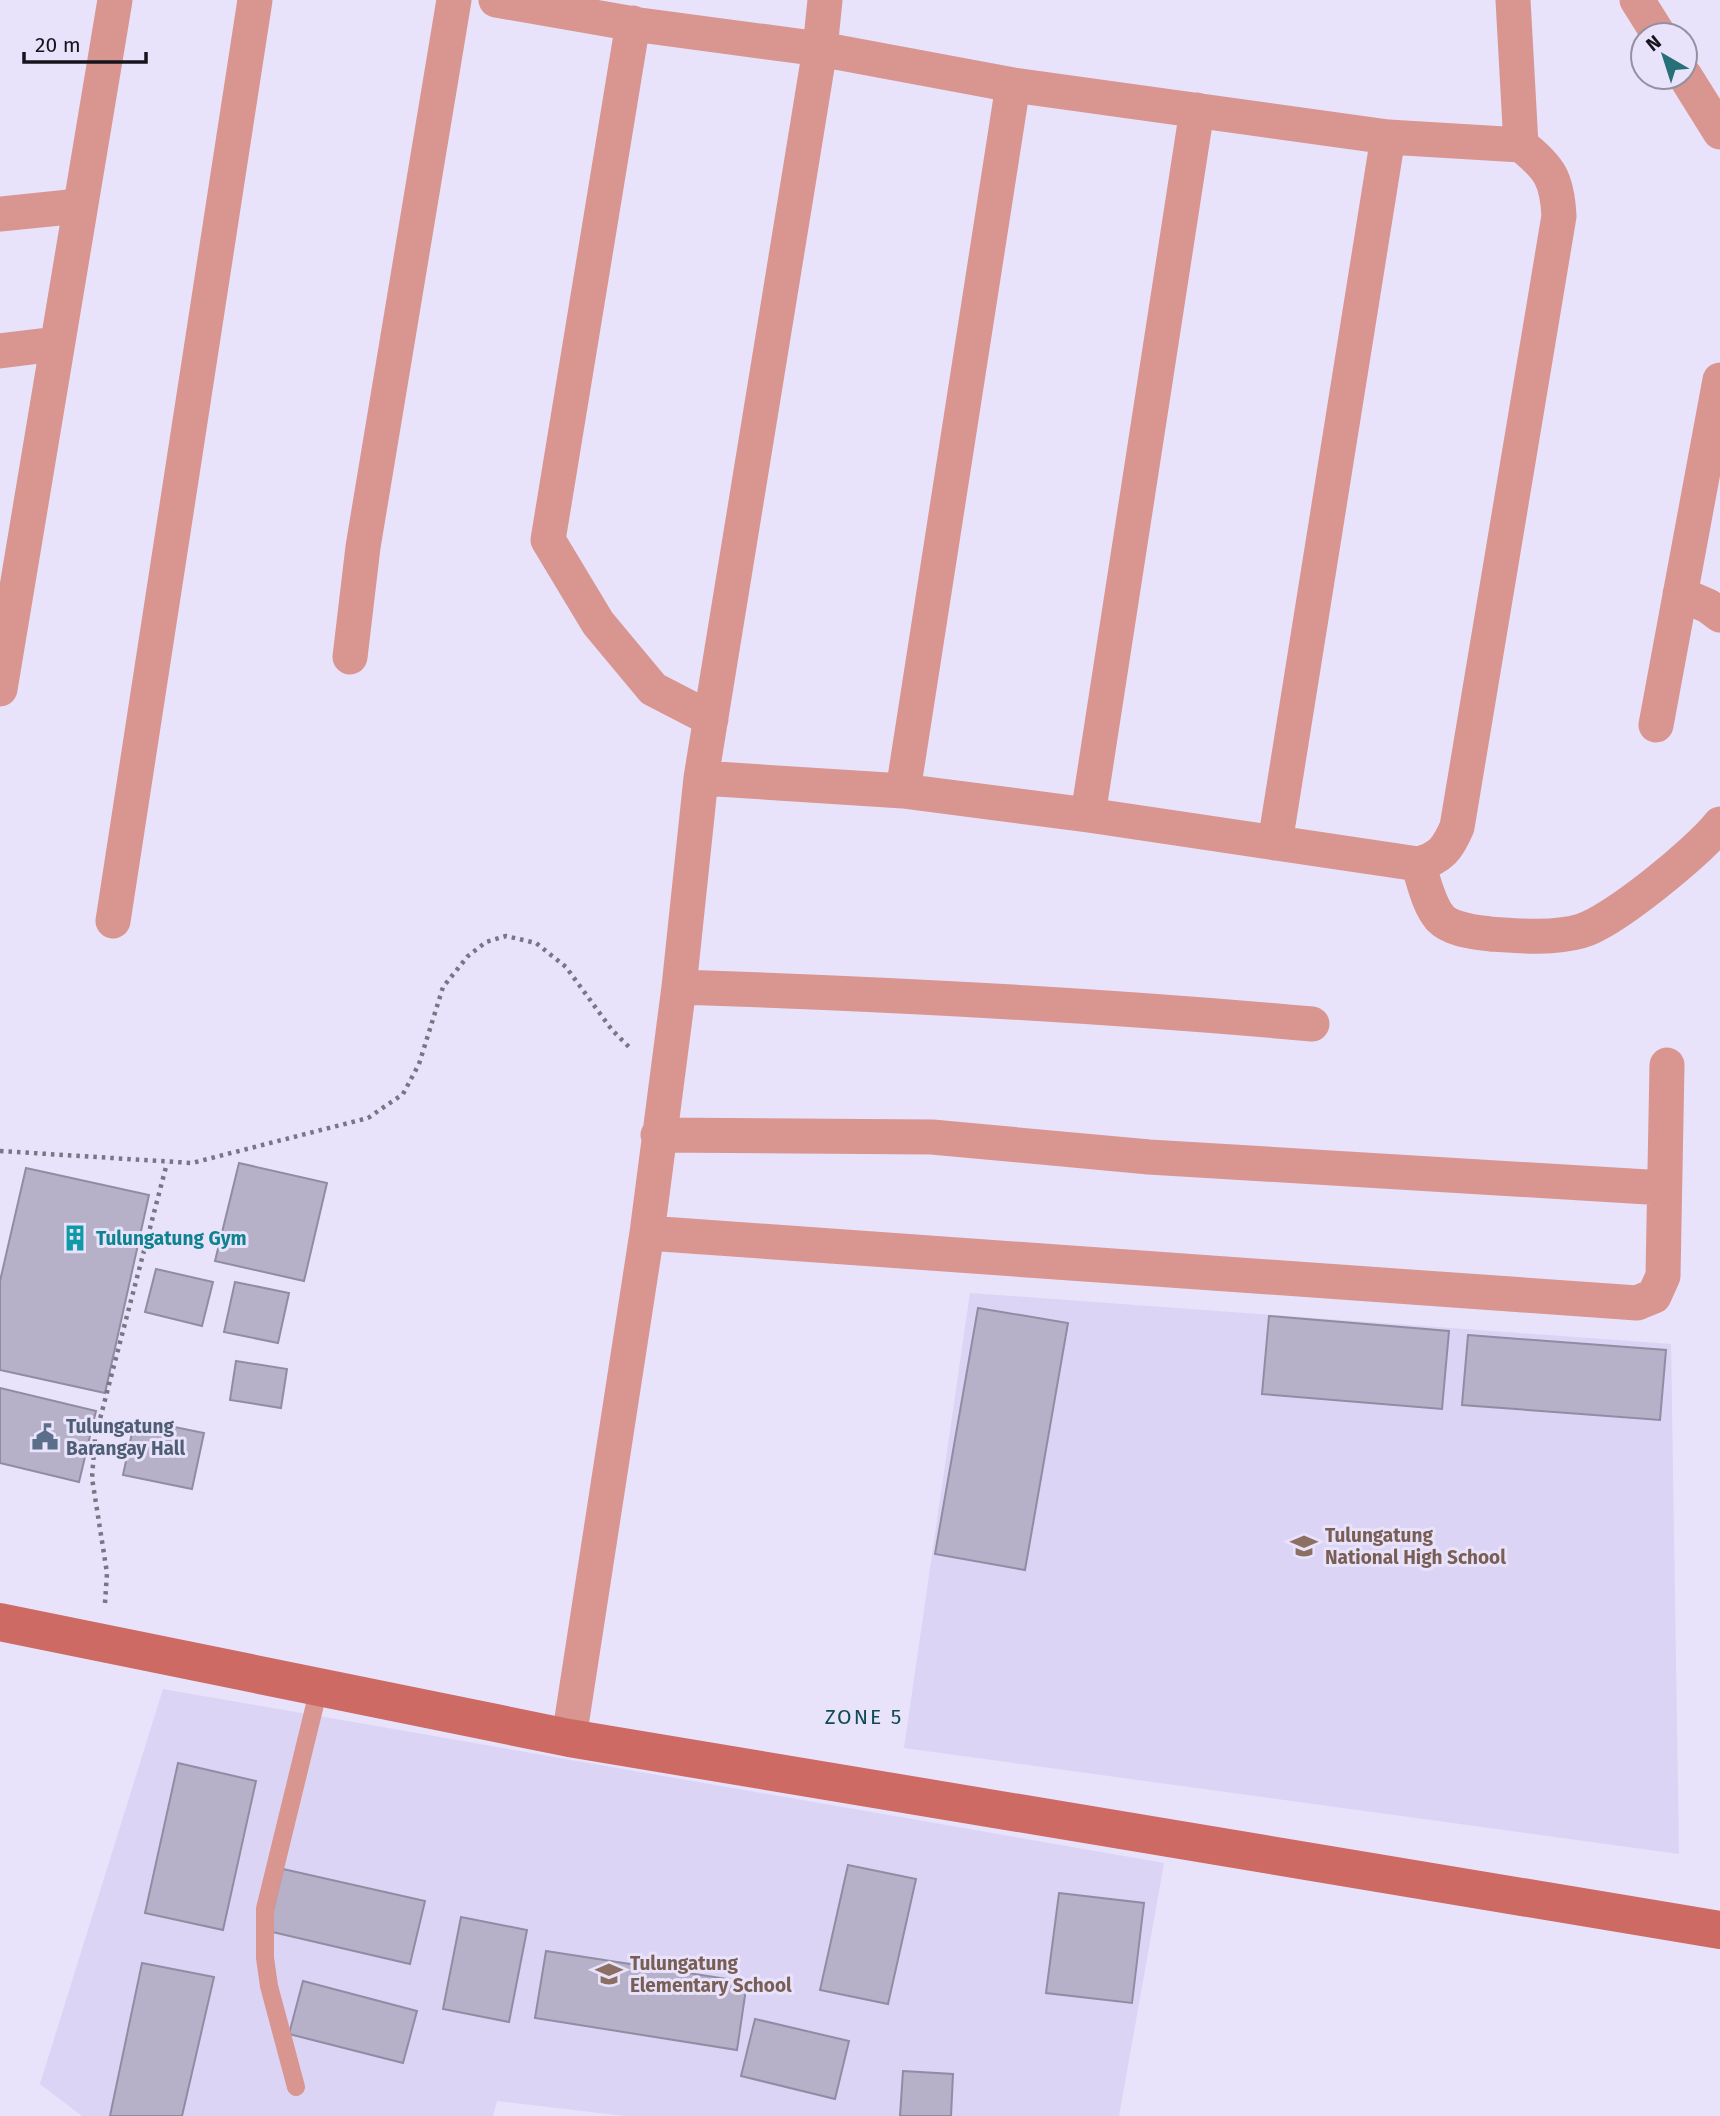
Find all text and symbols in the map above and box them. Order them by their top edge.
scale bar [24,21,147,65]
north arrow [1629,21,1699,91]
text: N [1641,30,1666,56]
text: 20 m [35,32,81,58]
building icon: Tulungatung Gym [60,1223,90,1253]
place label: Tulungatung Gym [96,1227,247,1250]
place label: Tulungatung Barangay Hall [66,1415,185,1460]
public building icon: Tulungatung Barangay Hall [30,1422,60,1452]
place label: Tulungatung National High School [1325,1524,1506,1569]
school or university icon: Tulungatung National High School [1289,1531,1319,1561]
district label: ZONE 5 [825,1704,903,1730]
place label: Tulungatung Elementary School [630,1952,792,1997]
school or university icon: Tulungatung Elementary School [594,1959,624,1989]

